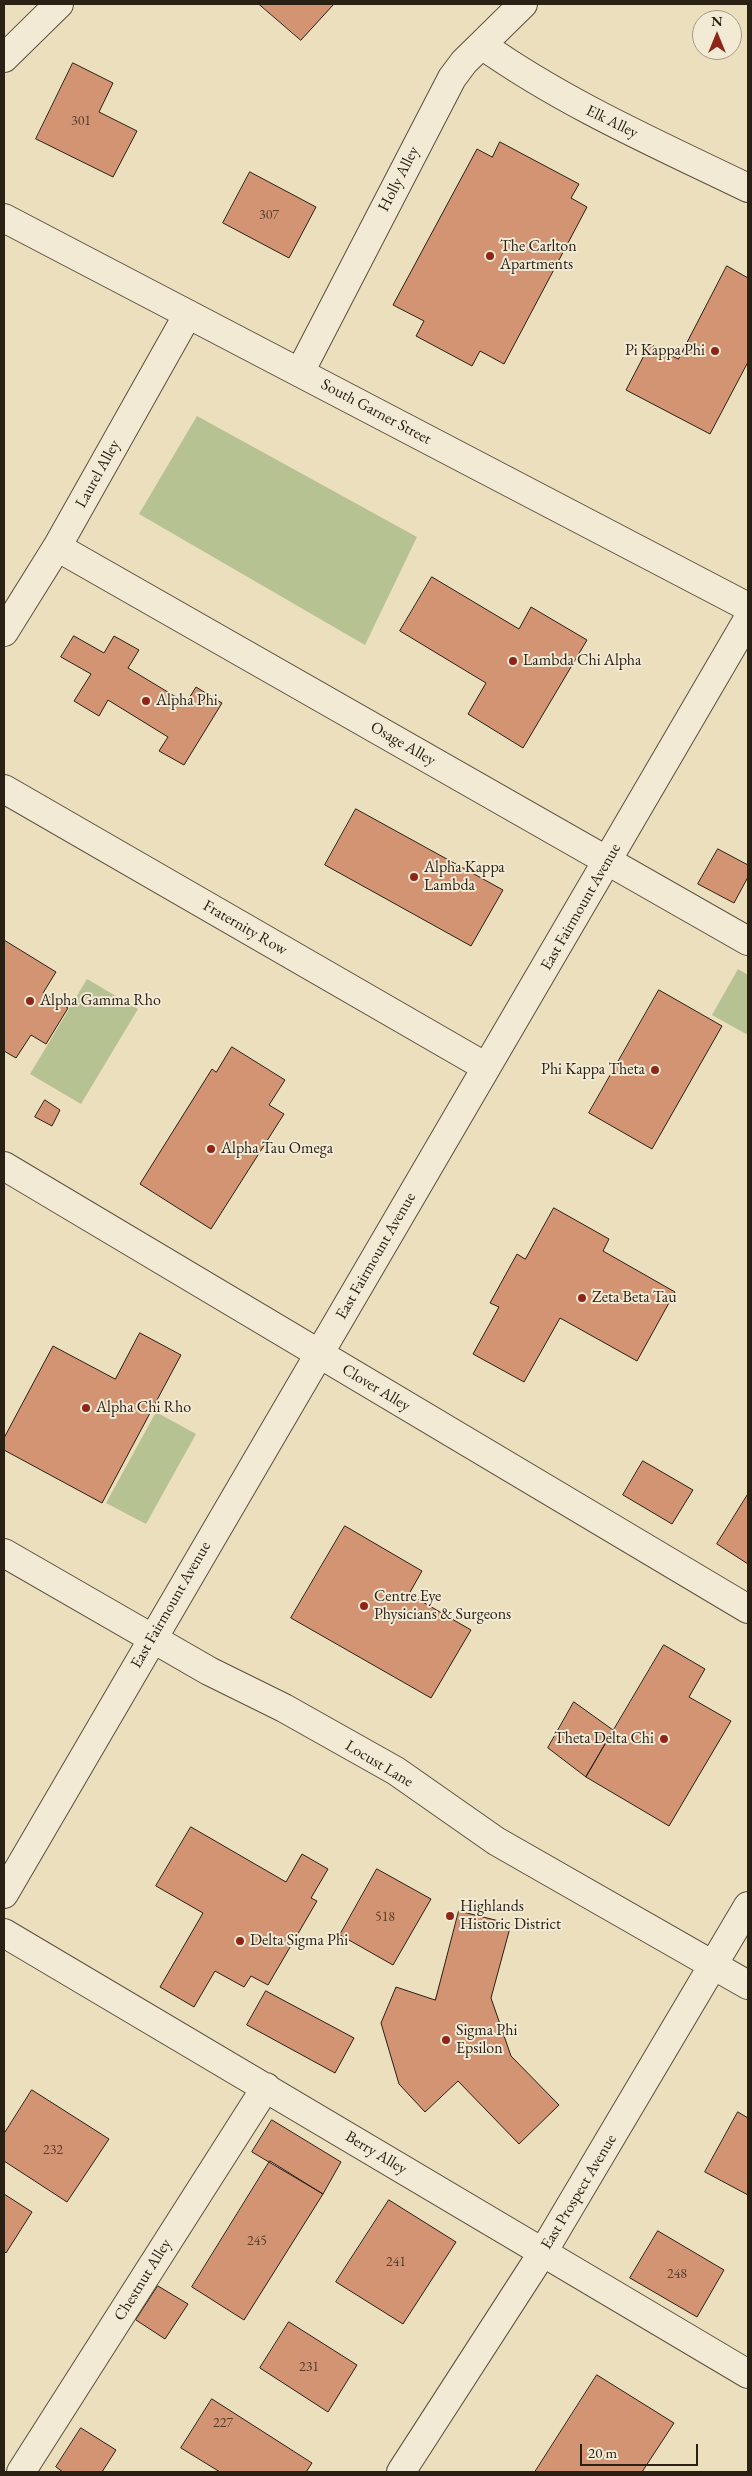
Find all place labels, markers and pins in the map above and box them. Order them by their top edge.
place label: The Carlton Apartments [500,237,577,275]
marker: The Carlton Apartments [484,250,496,262]
place label: Pi Kappa Phi [625,341,705,361]
marker: Pi Kappa Phi [709,345,721,357]
place label: Lambda Chi Alpha [523,651,641,671]
marker: Lambda Chi Alpha [507,655,519,667]
place label: Alpha Phi [156,691,218,711]
marker: Alpha Phi [140,695,152,707]
place label: Alpha Kappa Lambda [424,858,505,896]
marker: Alpha Kappa Lambda [408,871,420,883]
place label: Alpha Gamma Rho [40,991,161,1011]
marker: Alpha Gamma Rho [24,995,36,1007]
place label: Phi Kappa Theta [541,1060,645,1080]
marker: Phi Kappa Theta [649,1064,661,1076]
place label: Alpha Tau Omega [221,1139,333,1159]
marker: Alpha Tau Omega [205,1143,217,1155]
place label: Zeta Beta Tau [592,1288,677,1308]
marker: Zeta Beta Tau [576,1292,588,1304]
place label: Alpha Chi Rho [96,1398,191,1418]
marker: Alpha Chi Rho [80,1402,92,1414]
place label: Centre Eye Physicians & Surgeons [374,1587,511,1625]
marker: Centre Eye Physicians & Surgeons [358,1600,370,1612]
place label: Theta Delta Chi [554,1729,654,1749]
marker: Theta Delta Chi [658,1733,670,1745]
place label: Highlands Historic District [460,1897,561,1935]
marker: Highlands Historic District [444,1910,456,1922]
place label: Delta Sigma Phi [250,1931,348,1951]
marker: Delta Sigma Phi [234,1935,246,1947]
place label: Sigma Phi Epsilon [456,2021,517,2059]
marker: Sigma Phi Epsilon [440,2034,452,2046]

